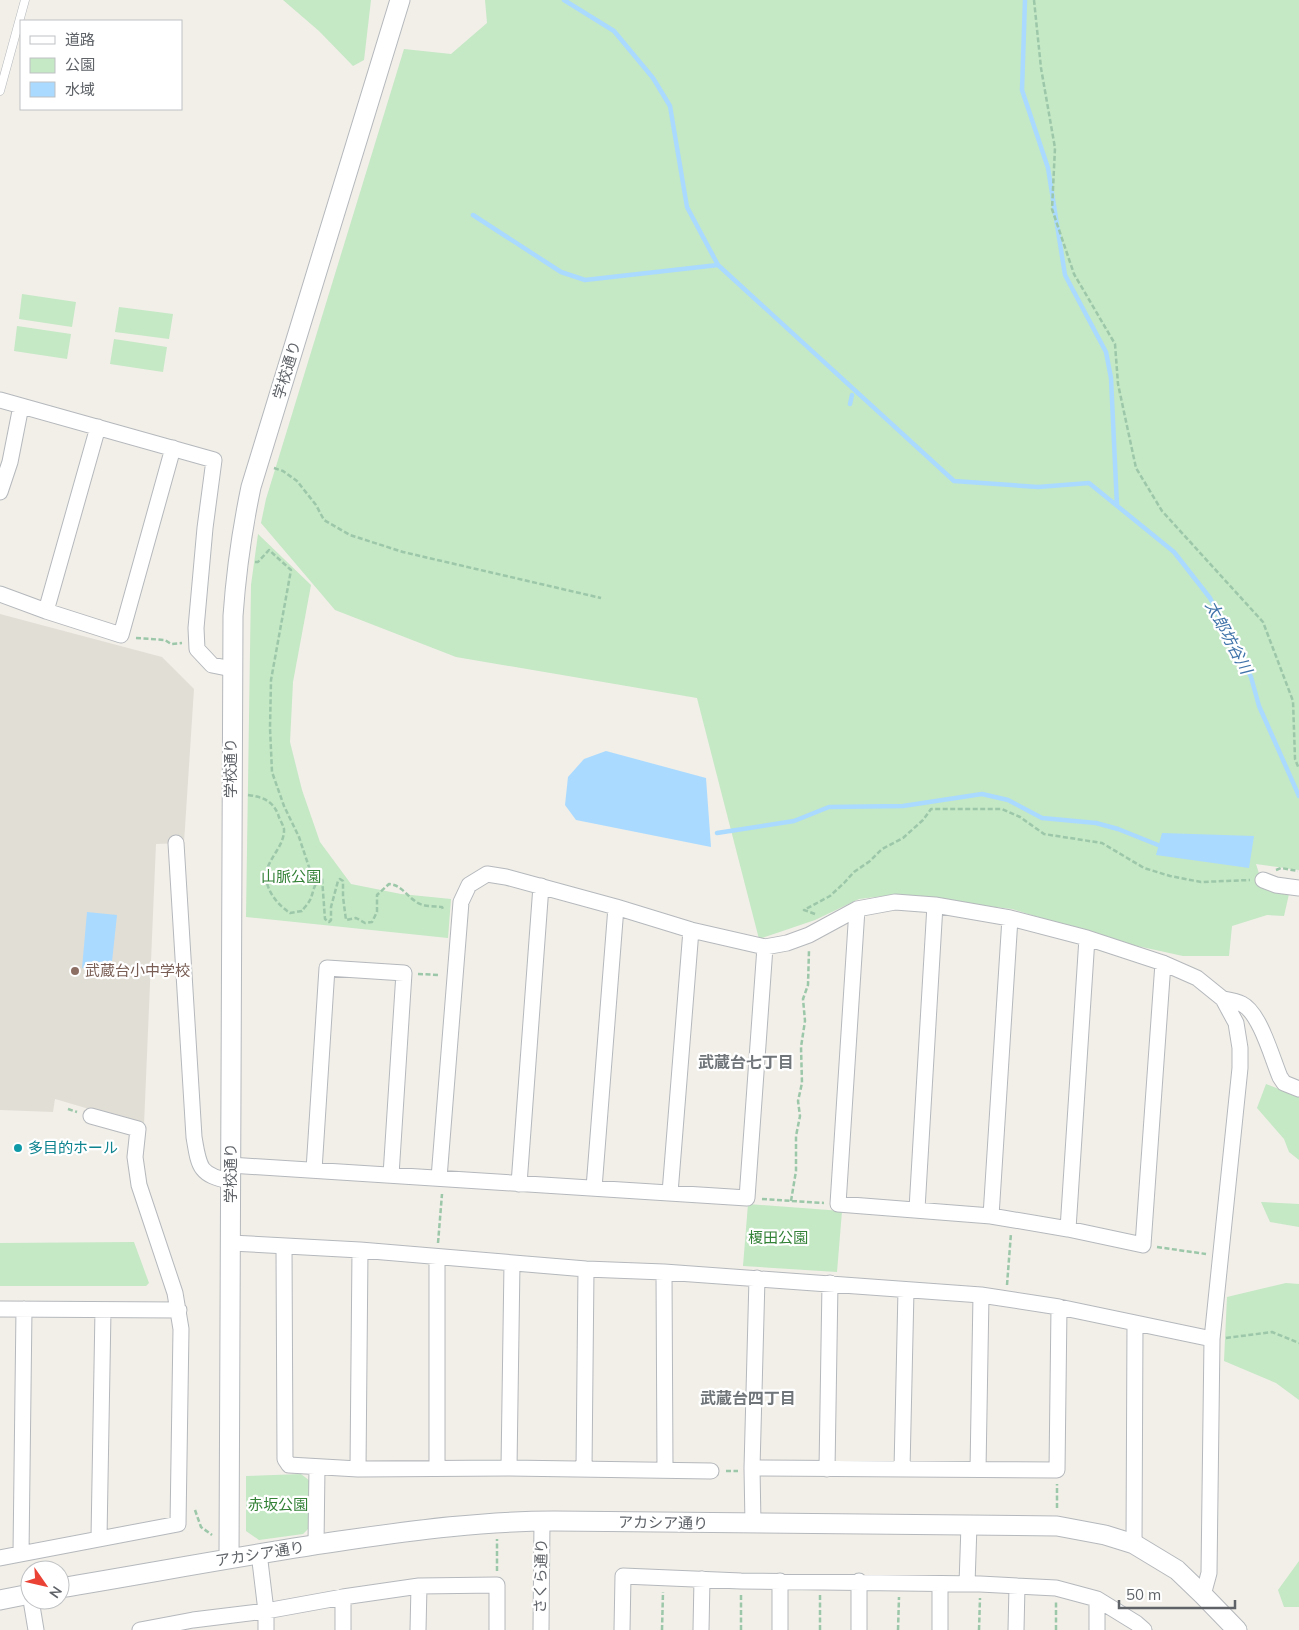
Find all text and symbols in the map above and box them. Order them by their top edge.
legend [20,20,182,110]
text: 道路 [65,30,95,49]
text: 公園 [65,55,95,74]
text: 水域 [65,80,95,99]
street label: 学校通り [269,338,304,401]
water label: 太郎坊谷川 [1201,597,1258,679]
street label: 学校通り [221,738,240,798]
park label: 山脈公園 [261,867,321,886]
place label: 武蔵台小中学校 [85,961,190,980]
marker: 武蔵台小中学校 [69,965,81,977]
district label: 武蔵台七丁目 [698,1052,794,1072]
place label: 多目的ホール [28,1138,118,1157]
marker: 多目的ホール [12,1142,24,1154]
street label: 学校通り [221,1143,240,1203]
park label: 榎田公園 [748,1228,808,1247]
district label: 武蔵台四丁目 [700,1388,796,1408]
park label: 赤坂公園 [248,1495,308,1514]
street label: アカシア通り [618,1512,708,1533]
street label: アカシア通り [214,1537,306,1570]
street label: さくら通り [530,1538,551,1614]
north arrow [20,1560,70,1610]
scale bar [1119,1578,1235,1610]
text: N [45,1583,66,1602]
text: 50 m [1126,1585,1161,1604]

